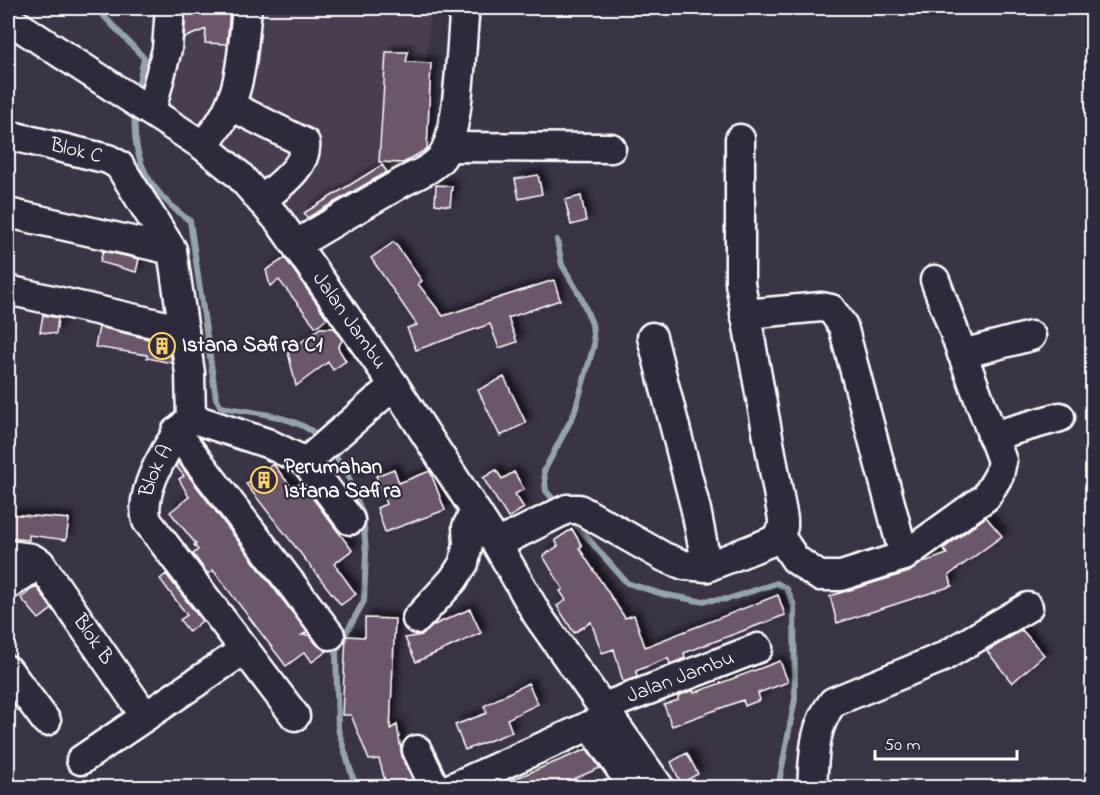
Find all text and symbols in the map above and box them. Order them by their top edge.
street label: Blok C [46,130,105,172]
street label: Jalan Jambu [304,266,394,376]
building icon: Istana Safira C1 [147,331,177,361]
place label: Istana Safira C1 [182,331,323,361]
street label: Blok A [132,439,181,501]
place label: Perumahan Istana Safira [284,453,401,507]
building icon: Perumahan Istana Safira [249,465,279,495]
street label: Blok B [64,608,121,671]
street label: Jalan Jambu [622,643,739,712]
scale bar [875,723,1018,761]
text: 50 m [884,733,921,759]

